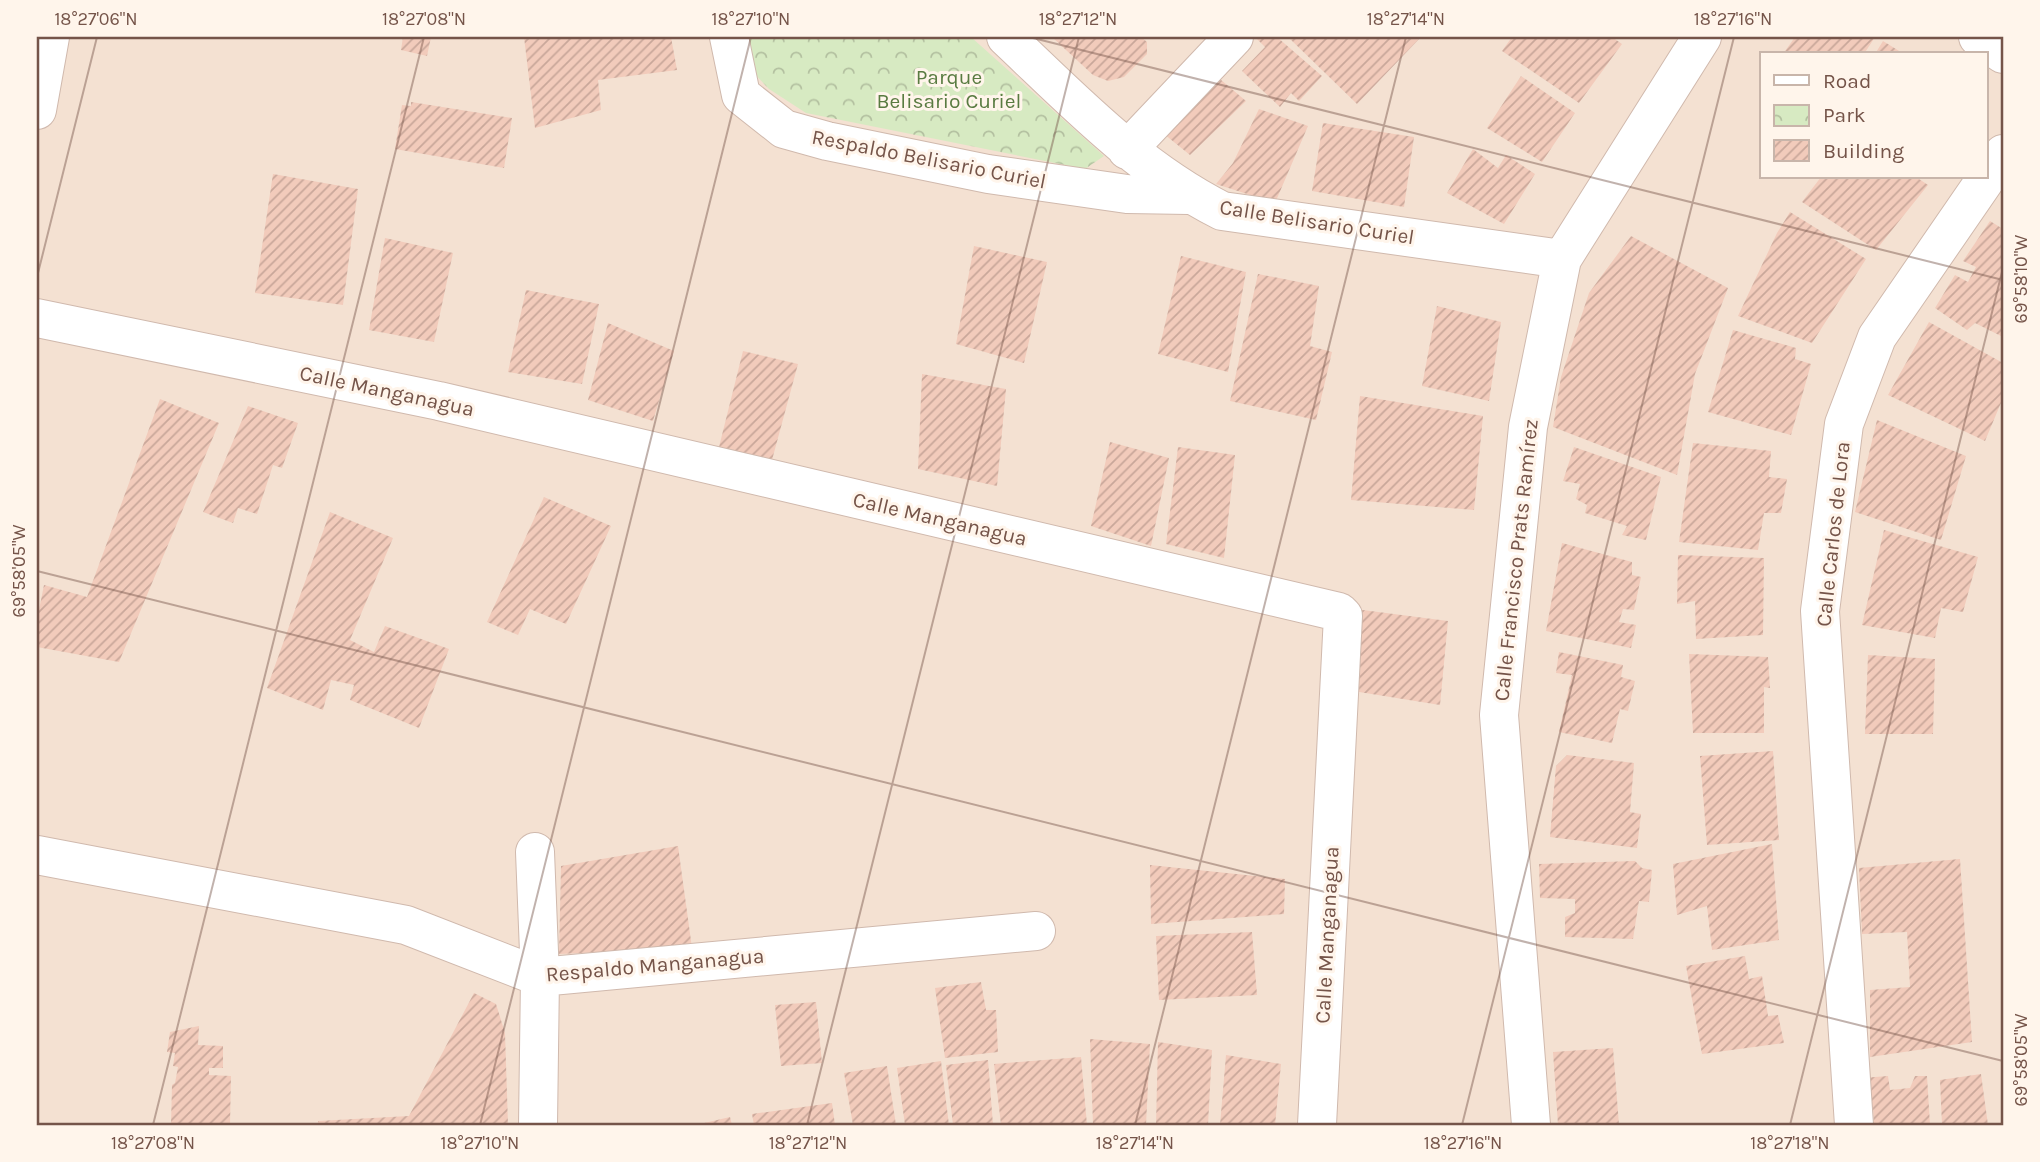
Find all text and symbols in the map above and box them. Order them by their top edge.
text: 18°27'06"N [54,8,138,30]
text: 18°27'08"N [382,8,466,30]
text: 18°27'10"N [712,8,790,30]
text: 18°27'12"N [1039,8,1117,30]
text: 18°27'14"N [1367,8,1445,30]
text: 18°27'16"N [1694,8,1772,30]
legend [1760,52,1988,178]
park label: Parque Belisario Curiel [877,65,1021,113]
text: Road [1823,69,1871,93]
text: Park [1823,103,1866,127]
street label: Respaldo Belisario Curiel [810,124,1048,194]
text: Building [1823,139,1904,163]
street label: Calle Belisario Curiel [1218,195,1416,249]
text: 69°58'10"W [2010,235,2032,323]
street label: Calle Manganagua [298,361,476,421]
street label: Calle Francisco Prats Ramírez [1489,418,1543,702]
street label: Calle Carlos de Lora [1811,440,1855,628]
street label: Calle Manganagua [851,487,1029,551]
text: 69°58'05"W [8,525,30,617]
street label: Calle Manganagua [1310,846,1344,1024]
street label: Respaldo Manganagua [545,943,765,987]
text: 69°58'05"W [2010,1014,2032,1106]
text: 18°27'08"N [111,1132,195,1154]
text: 18°27'10"N [441,1132,519,1154]
text: 18°27'12"N [769,1132,847,1154]
text: 18°27'14"N [1096,1132,1174,1154]
text: 18°27'16"N [1424,1132,1502,1154]
text: 18°27'18"N [1750,1132,1830,1154]

